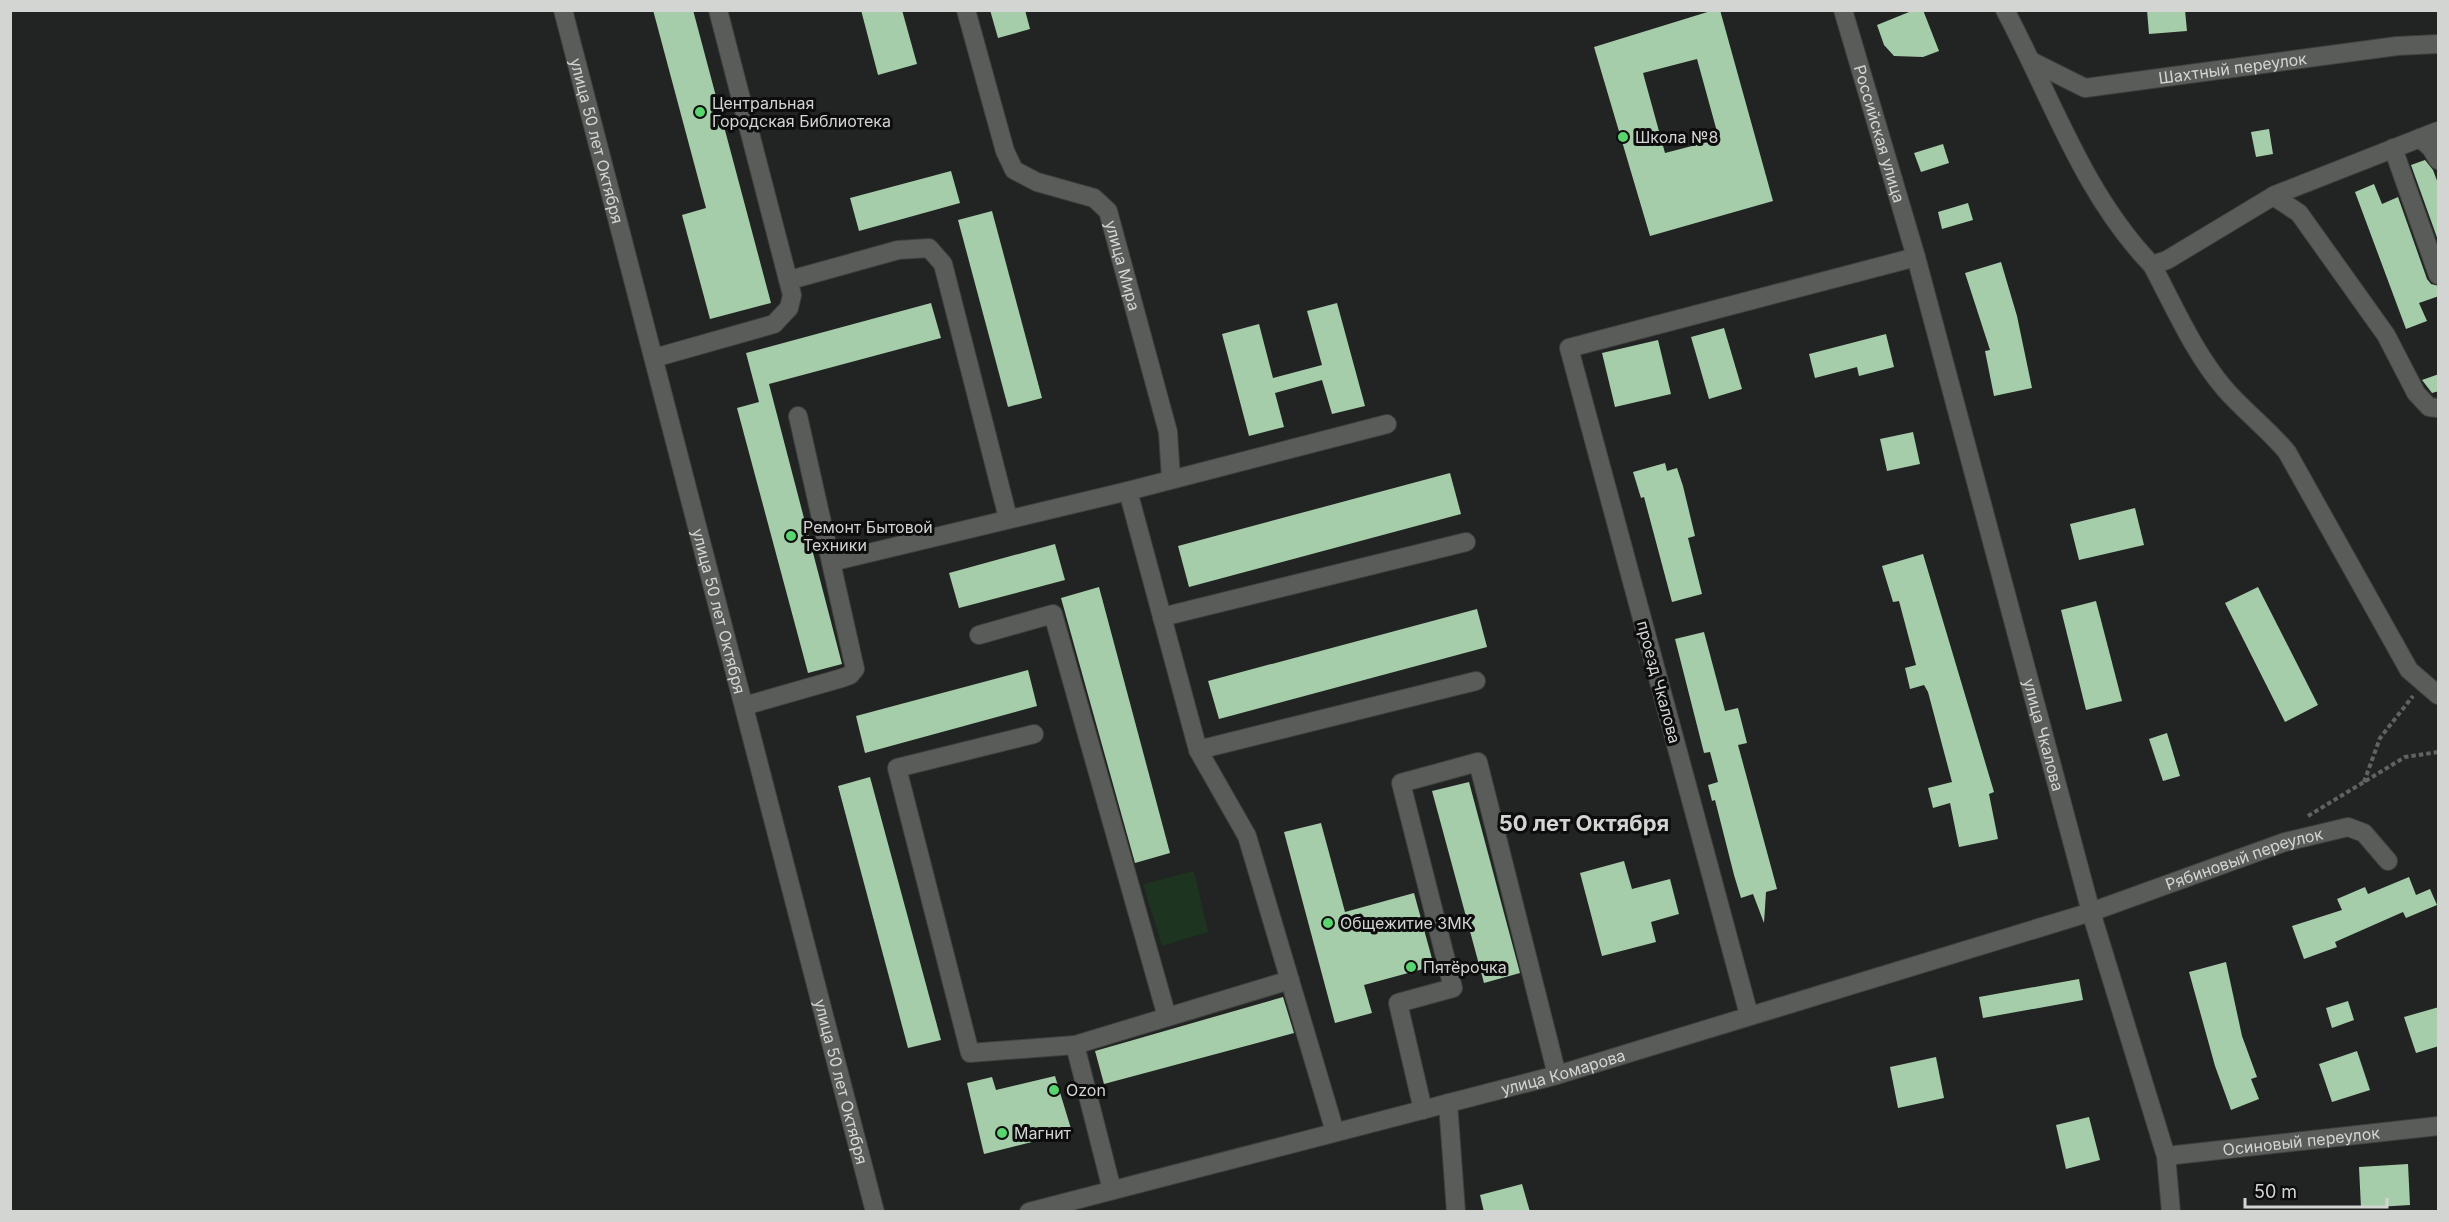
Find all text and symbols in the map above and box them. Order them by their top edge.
street label: Шахтный переулок [2157,48,2308,88]
street label: улица 50 лет Октября [566,56,628,226]
street label: Российская улица [1850,62,1909,205]
place label: Центральная Городская Библиотека [712,93,891,131]
marker: Центральная Городская Библиотека [693,105,707,119]
place label: Школа №8 [1635,127,1718,147]
marker: Школа №8 [1616,130,1630,144]
street label: улица Мира [1101,218,1145,313]
place label: Ремонт Бытовой Техники [803,517,933,555]
street label: улица 50 лет Октября [688,526,750,696]
marker: Ремонт Бытовой Техники [784,529,798,543]
street label: проезд Чкалова [1633,618,1685,746]
street label: улица Чкалова [2019,676,2068,793]
district label: 50 лет Октября [1499,810,1669,836]
street label: Рябиновый переулок [2162,823,2325,894]
place label: Общежитие 3МК [1340,913,1473,933]
marker: Общежитие 3МК [1321,916,1335,930]
place label: Пятёрочка [1423,957,1507,977]
marker: Пятёрочка [1404,960,1418,974]
street label: улица 50 лет Октября [810,997,872,1166]
street label: улица Комарова [1499,1045,1628,1099]
place label: Ozon [1066,1080,1106,1100]
marker: Ozon [1047,1083,1061,1097]
street label: Осиновый переулок [2222,1122,2381,1160]
place label: Магнит [1014,1123,1072,1143]
marker: Магнит [995,1126,1009,1140]
scale bar [2245,1171,2388,1209]
text: 50 m [2254,1181,2297,1202]

